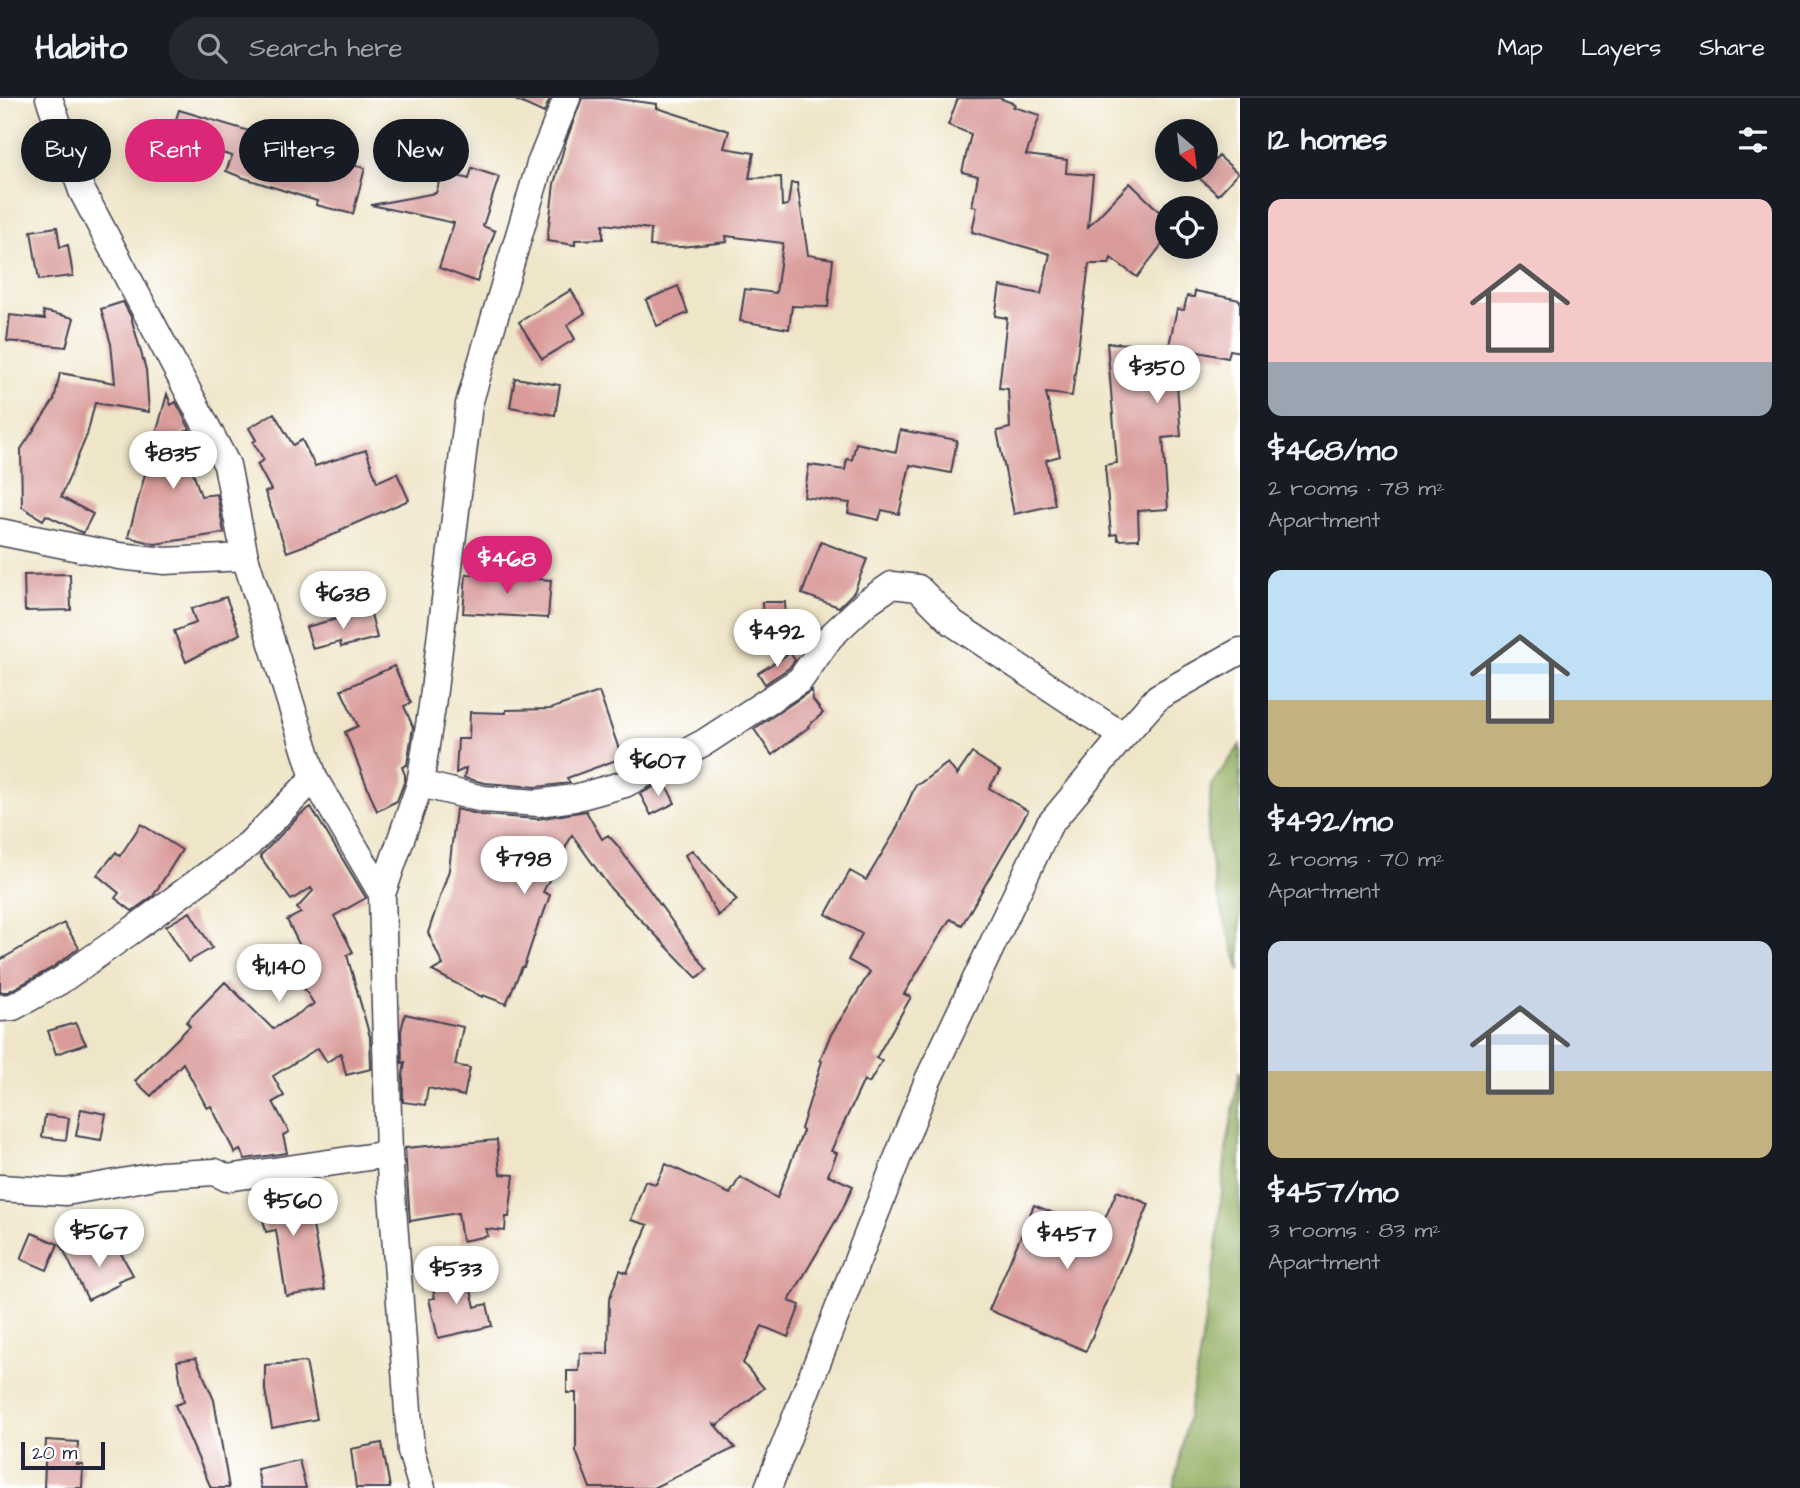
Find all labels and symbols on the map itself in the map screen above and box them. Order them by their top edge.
north arrow [1155,119,1218,182]
pin: $350 [1116,345,1198,405]
pin: $835 [132,432,214,491]
pin: $468 [466,536,548,596]
pin: $638 [302,572,384,631]
pin: $492 [736,610,818,669]
pin: $607 [617,738,699,798]
pin: $798 [483,836,565,896]
pin: $1,140 [222,944,336,1004]
pin: $560 [252,1178,334,1238]
pin: $567 [58,1210,140,1269]
pin: $457 [1026,1212,1108,1271]
pin: $533 [415,1246,497,1306]
scale bar [21,1439,105,1471]

